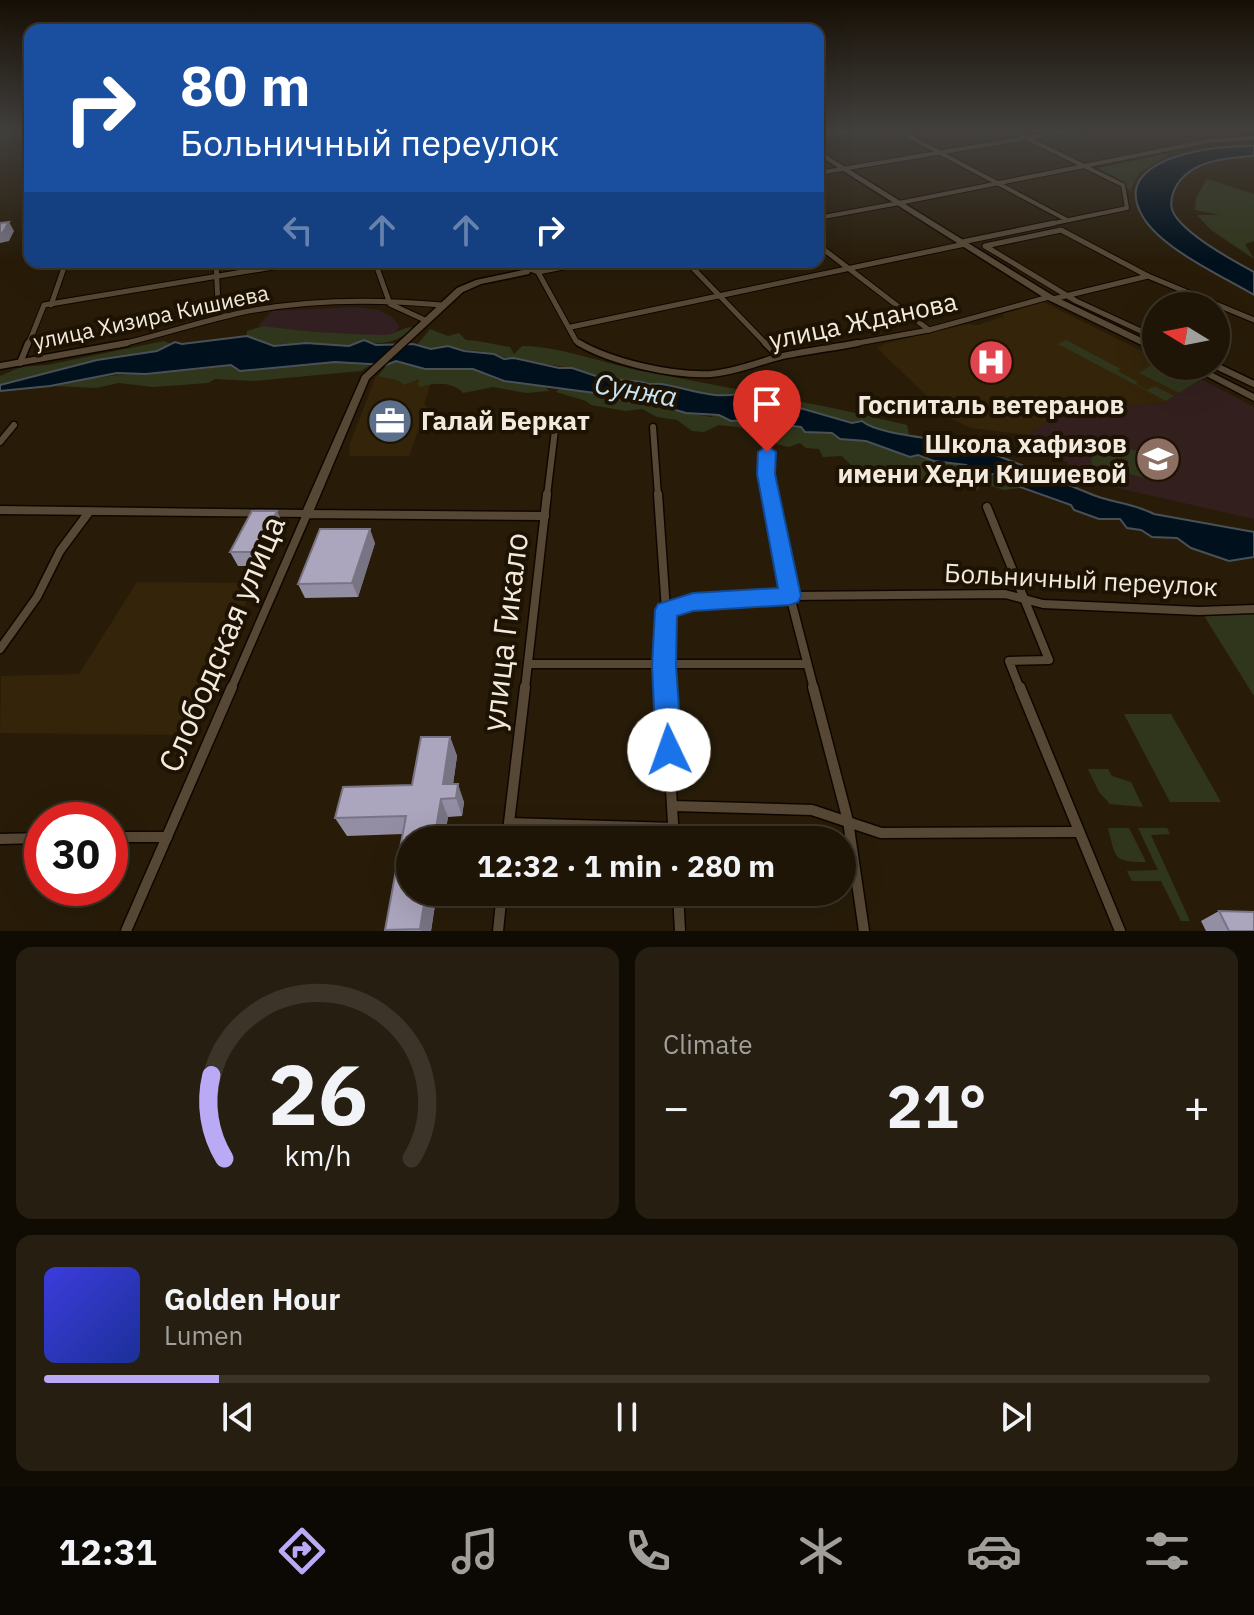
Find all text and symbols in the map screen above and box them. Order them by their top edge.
text: 80 m [180,49,310,121]
icon: right [48,56,152,160]
text: Больничный переулок [180,119,559,166]
icon: left [276,208,320,252]
icon: ahead [360,208,404,252]
icon: ahead [444,208,488,252]
icon: right [528,208,572,252]
street label: улица Хизира Кишиева [31,277,272,356]
street label: улица Жданова [766,283,960,357]
north arrow [1142,292,1230,380]
map controls [1142,292,1230,380]
hospital icon: Госпиталь ветеранов [967,338,1015,386]
water label: Сунжа [592,364,680,415]
pin [733,370,801,452]
icon: arrive [745,382,789,426]
place label: Госпиталь ветеранов [858,387,1125,421]
office icon: Галай Беркат [366,397,414,445]
place label: Галай Беркат [421,403,590,437]
place label: Школа хафизов имени Хеди Кишиевой [837,426,1127,490]
school or university icon: Школа хафизов имени Хеди Кишиевой [1134,435,1182,483]
street label: Слободская улица [148,509,294,778]
street label: улица Гикало [471,530,537,734]
street label: Больничный переулок [943,555,1219,603]
position arrow [627,708,711,792]
speed limit sign: 30 [24,802,128,906]
text: 12:32 · 1 min · 280 m [477,846,775,885]
text: Climate [663,1027,753,1061]
text: 26 [268,1040,367,1148]
text: 21° [886,1066,987,1145]
text: − [663,1078,689,1135]
text: + [1184,1078,1210,1135]
text: km/h [284,1137,351,1174]
text: Golden Hour [164,1279,340,1318]
text: Lumen [164,1318,243,1352]
icon: previous [216,1395,260,1439]
icon: pause [605,1395,649,1439]
icon: next [994,1395,1038,1439]
icon: directions [274,1523,330,1579]
icon: music [447,1523,503,1579]
icon: phone [620,1523,676,1579]
icon: climate [793,1523,849,1579]
icon: car [966,1523,1022,1579]
icon: filters [1139,1523,1195,1579]
text: 12:31 [59,1528,157,1575]

